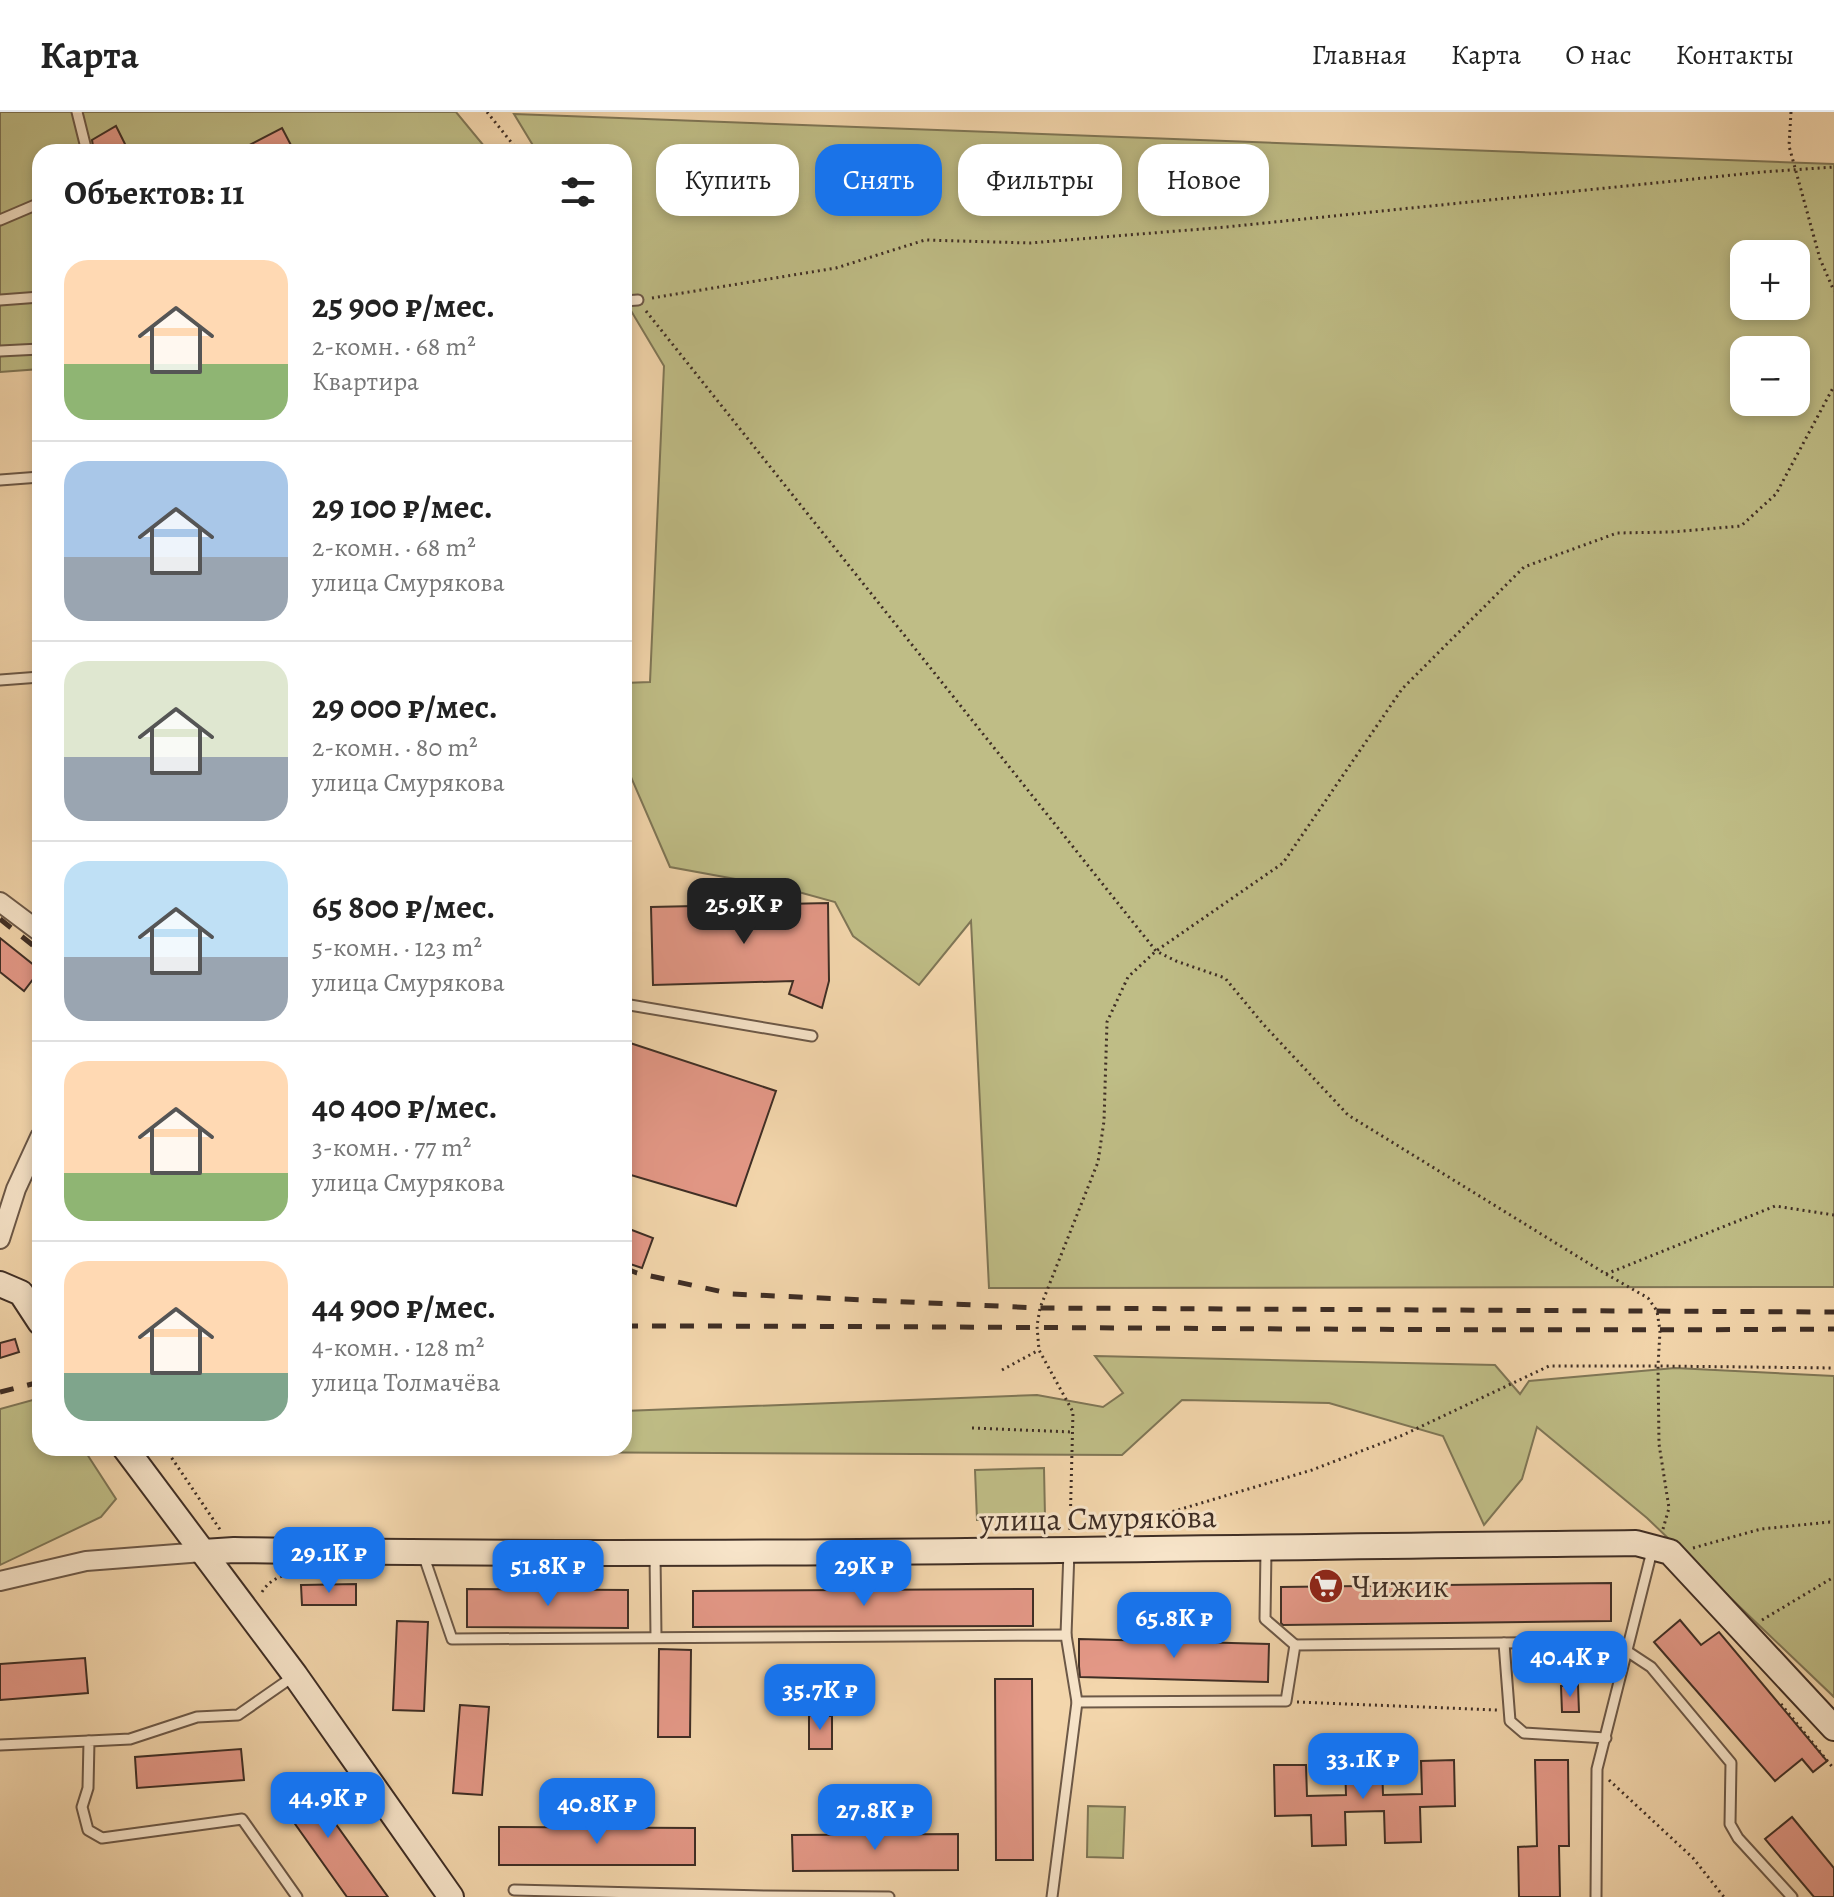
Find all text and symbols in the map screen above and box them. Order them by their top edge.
text: Карта [40,29,139,81]
text: Главная [1311,36,1407,74]
text: Карта [1451,36,1521,74]
text: О нас [1565,36,1632,74]
text: Контакты [1676,36,1794,74]
chip: Купить [656,144,799,216]
chip: Снять [815,144,942,216]
chip: Фильтры [958,144,1122,216]
chip: Новое [1138,144,1269,216]
text: Объектов: 11 [64,169,244,216]
icon: filters [556,170,600,214]
map controls [1730,240,1810,416]
button: + [1730,240,1810,320]
text: 25 900 ₽/мес. [312,282,495,329]
icon: home [128,292,224,388]
text: 2-комн. · 68 m² [312,329,476,364]
button: − [1730,336,1810,416]
text: Квартира [312,364,419,399]
text: 29 100 ₽/мес. [312,483,493,530]
icon: home [128,493,224,589]
text: 2-комн. · 68 m² [312,530,476,565]
text: улица Смурякова [312,565,505,600]
text: 29 000 ₽/мес. [312,683,498,730]
icon: home [128,693,224,789]
text: 2-комн. · 80 m² [312,730,478,765]
text: улица Смурякова [312,765,505,800]
pin: 25.9K ₽ [670,878,818,946]
text: 65 800 ₽/мес. [312,883,495,930]
text: 25.9K ₽ [705,886,783,921]
icon: home [128,893,224,989]
text: 5-комн. · 123 m² [312,930,482,965]
text: улица Смурякова [312,965,505,1000]
text: 40 400 ₽/мес. [312,1083,498,1130]
icon: home [128,1093,224,1189]
text: 3-комн. · 77 m² [312,1130,471,1165]
text: улица Смурякова [312,1165,505,1200]
text: 44 900 ₽/мес. [312,1283,496,1330]
icon: home [128,1293,224,1389]
text: 4-комн. · 128 m² [312,1330,484,1365]
text: улица Толмачёва [312,1365,500,1400]
street label: улица Смурякова [978,1494,1217,1542]
pin: 29.1K ₽ [255,1527,403,1595]
text: 29.1K ₽ [291,1535,367,1570]
pin: 51.8K ₽ [474,1540,622,1608]
pin: 29K ₽ [808,1540,920,1608]
text: 51.8K ₽ [511,1548,585,1583]
text: 29K ₽ [834,1548,894,1583]
place label: Чижик [1352,1564,1449,1608]
supermarket icon: Чижик [1307,1567,1345,1605]
pin: 65.8K ₽ [1100,1592,1248,1660]
text: 65.8K ₽ [1135,1600,1213,1635]
pin: 40.4K ₽ [1496,1631,1644,1699]
text: 40.4K ₽ [1530,1639,1610,1674]
pin: 35.7K ₽ [746,1664,894,1732]
text: 35.7K ₽ [782,1672,858,1707]
pin: 33.1K ₽ [1289,1733,1437,1801]
text: 33.1K ₽ [1326,1741,1400,1776]
pin: 44.9K ₽ [254,1772,402,1840]
pin: 40.8K ₽ [523,1778,671,1846]
text: 44.9K ₽ [289,1780,367,1815]
pin: 27.8K ₽ [801,1784,949,1852]
text: 40.8K ₽ [557,1786,637,1821]
text: 27.8K ₽ [836,1792,914,1827]

